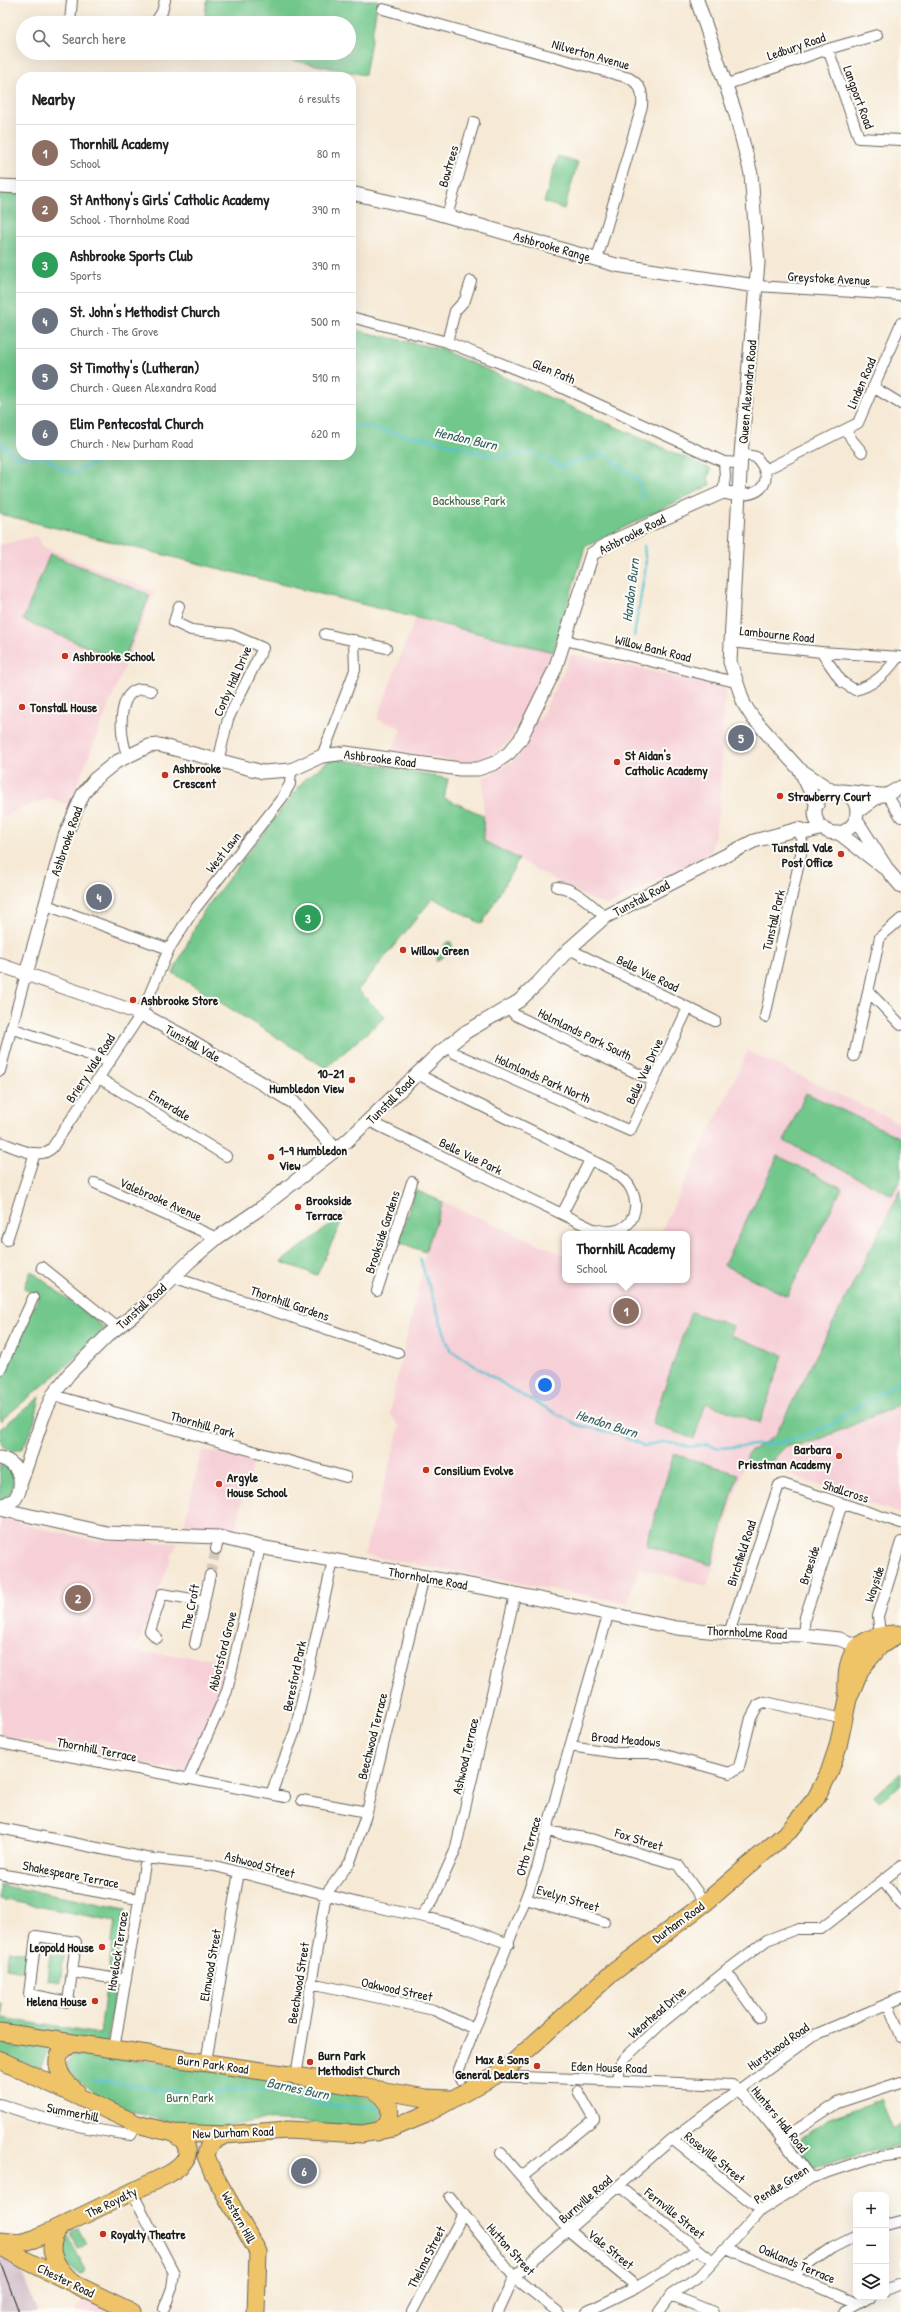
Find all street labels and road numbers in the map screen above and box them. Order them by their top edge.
street label: Ledbury Road [764,28,828,64]
street label: Nilverton Avenue [550,34,632,74]
street label: Langport Road [839,63,879,131]
street label: Bowtrees [433,143,463,189]
street label: Ashbrooke Range [512,226,592,266]
street label: Greystoke Avenue [787,267,871,289]
street label: Queen Alexandra Road [733,339,761,445]
street label: Glen Path [530,354,579,388]
street label: Linden Road [842,355,880,411]
street label: Ashbrooke Road [596,510,668,558]
street label: Lambourne Road [739,621,815,647]
street label: Willow Bank Road [613,630,693,666]
street label: Corby Hall Drive [208,643,256,719]
street label: Ashbrooke Road [343,745,417,771]
street label: Ashbrooke Road [46,804,86,878]
street label: West Lawn [201,828,245,876]
street label: Tunstall Road [610,876,672,920]
street label: Tunstall Park [757,887,789,952]
street label: Belle Vue Road [614,950,682,996]
street label: Holmlands Park South [535,1004,635,1065]
street label: Tunstall Vale [162,1020,224,1066]
street label: Briery Vale Road [61,1030,119,1106]
street label: Belle Vue Drive [621,1035,667,1107]
street label: Holmlands Park North [492,1049,594,1107]
street label: Tunstall Road [362,1072,418,1128]
street label: Ennerdale [146,1085,194,1125]
street label: Belle Vue Park [437,1133,506,1179]
street label: Valebrooke Avenue [117,1173,205,1225]
street label: Brookside Gardens [360,1188,404,1276]
street label: Tunstall Road [112,1279,170,1333]
street label: Thornhill Gardens [248,1281,332,1325]
street label: Thornhill Park [169,1406,238,1442]
street label: Shallcross [821,1475,871,1507]
street label: Birchfield Road [722,1518,760,1588]
street label: Braeside [794,1543,824,1587]
street label: Thornholme Road [387,1562,469,1594]
street label: Wayside [860,1564,888,1604]
street label: The Croft [176,1582,204,1631]
street label: Abbotsford Grove [203,1609,241,1693]
street label: Thornholme Road [707,1621,787,1643]
street label: Beresford Park [278,1638,310,1713]
street label: Beechwood Terrace [353,1691,391,1781]
street label: Ashwood Terrace [447,1716,483,1796]
street label: Broad Meadows [591,1727,661,1751]
street label: Thornhill Terrace [55,1732,139,1766]
street label: Otto Terrace [511,1814,545,1878]
street label: Fox Street [612,1823,666,1855]
street label: Ashwood Street [223,1846,297,1882]
street label: Shakespeare Terrace [21,1856,121,1892]
street label: Evelyn Street [535,1880,602,1916]
street label: Durham Road [648,1897,708,1947]
street label: Havelock Terrace [102,1910,132,1992]
street label: Elmwood Street [195,1927,225,2002]
street label: Beechwood Street [283,1940,313,2025]
street label: Oakwood Street [360,1973,435,2005]
street label: Wearhead Drive [624,1982,690,2042]
street label: Hurstwood Road [743,2018,813,2074]
street label: Burn Park Road [176,2050,250,2078]
street label: Eden House Road [571,2057,647,2077]
street label: Hunters Hall Road [748,2082,812,2156]
street label: Summerhill [45,2098,101,2126]
street label: New Durham Road [192,2122,274,2142]
street label: Roseville Street [681,2127,750,2187]
street label: Pendle Green [750,2160,812,2208]
street label: Burnville Road [554,2171,616,2227]
street label: The Royalty [82,2182,140,2222]
street label: Fernville Street [640,2182,709,2243]
street label: Western Hill [217,2188,261,2246]
street label: Hutton Street [483,2219,540,2279]
street label: Thelma Street [403,2222,450,2291]
street label: Vale Street [584,2225,638,2273]
street label: Oaklands Terrace [756,2239,838,2287]
street label: Chester Road [34,2258,98,2302]

